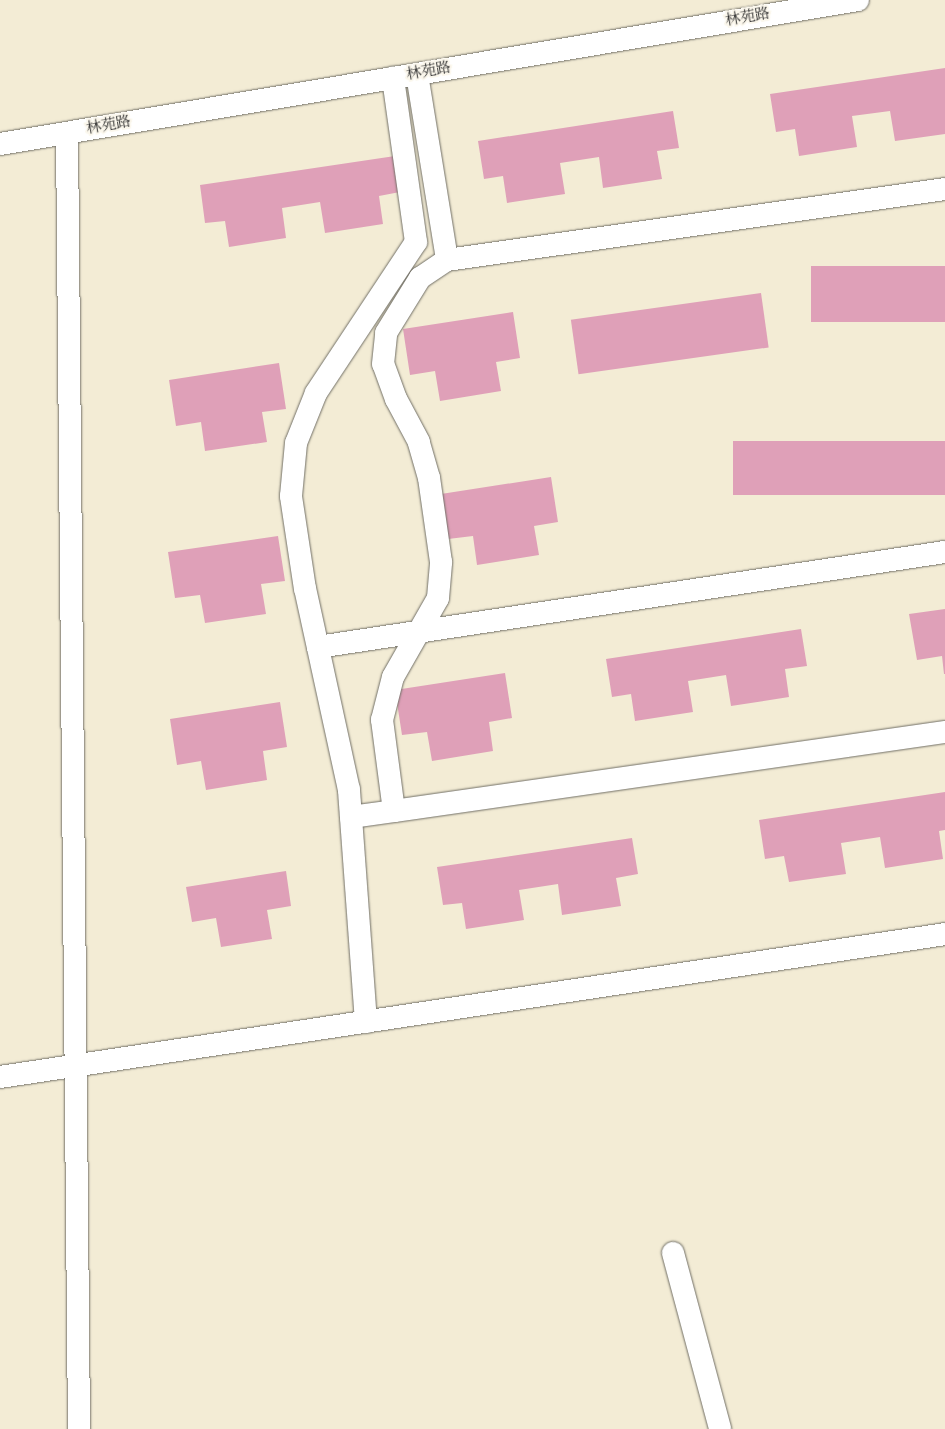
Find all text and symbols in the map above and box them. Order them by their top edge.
street label: 林苑路 [724,5,772,31]
street label: 林苑路 [405,59,453,85]
street label: 林苑路 [85,113,133,139]

